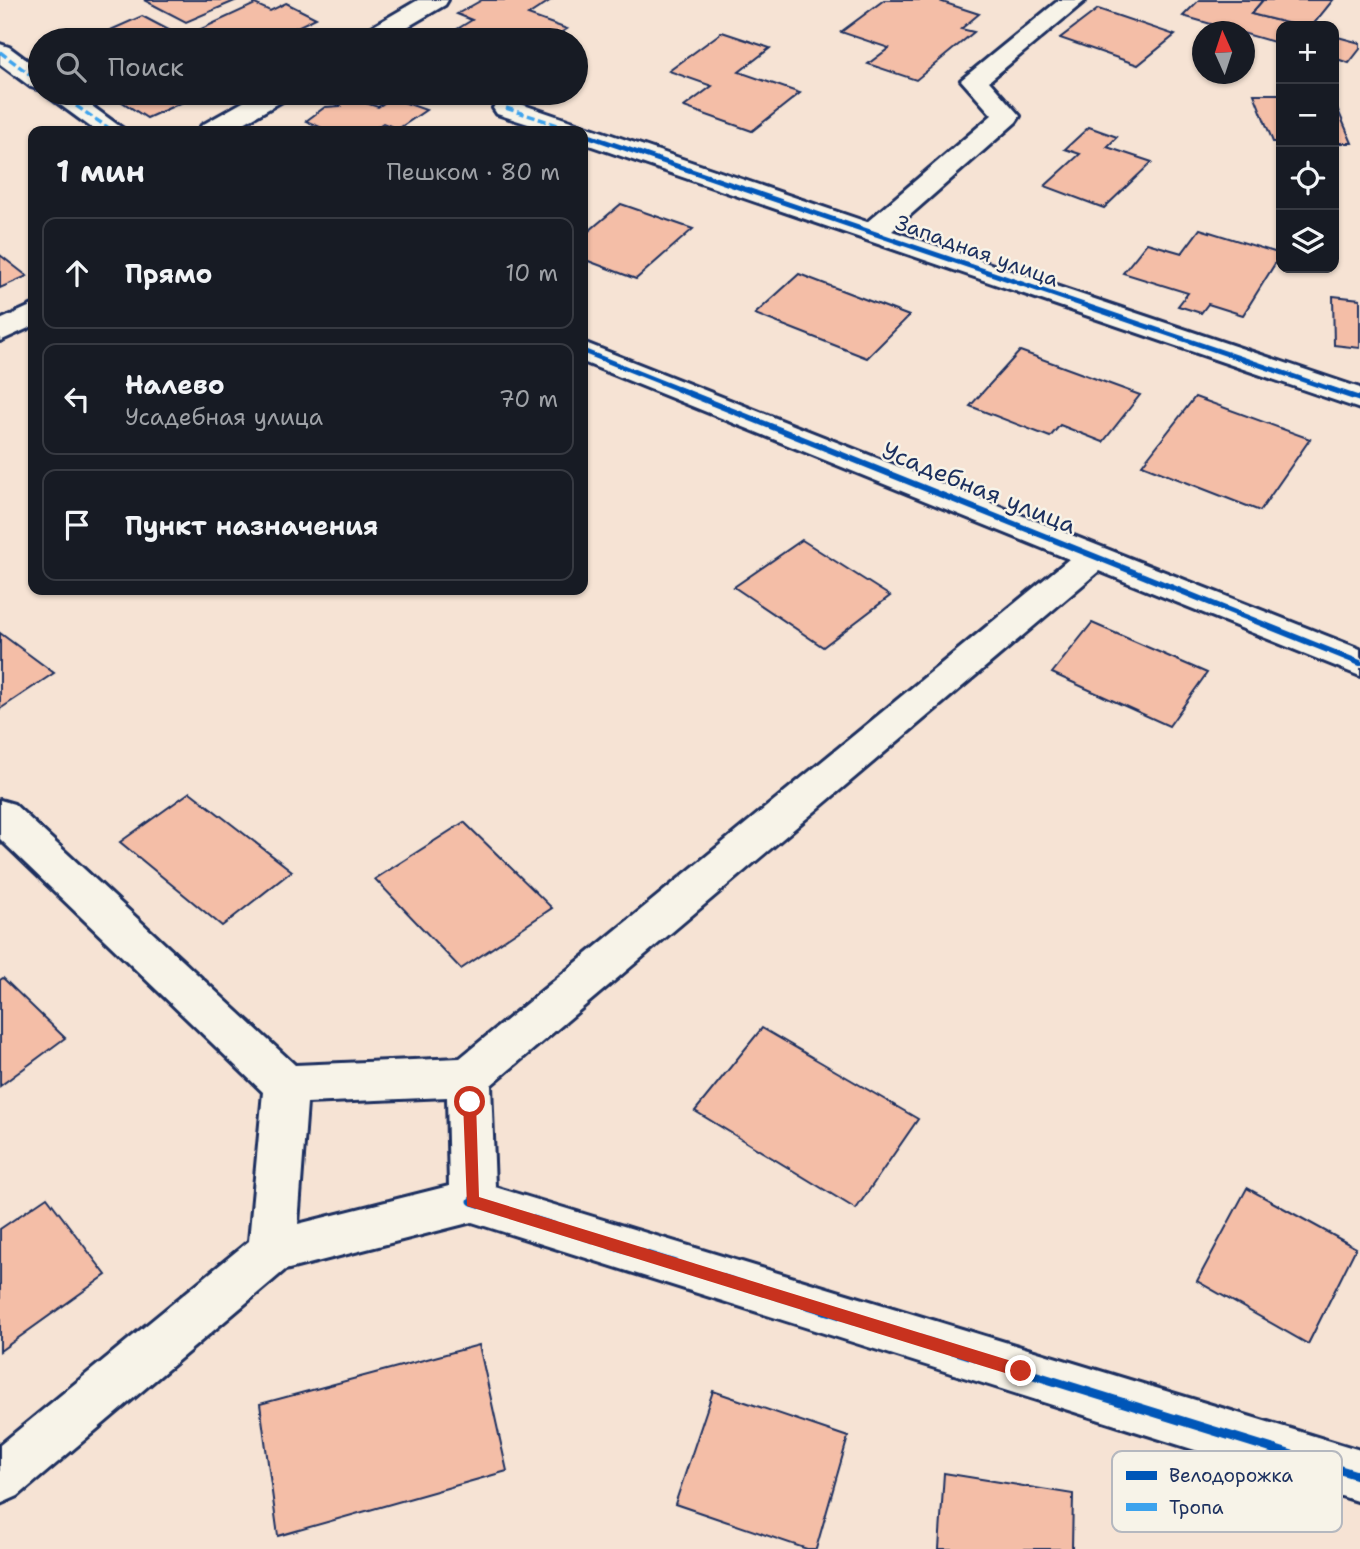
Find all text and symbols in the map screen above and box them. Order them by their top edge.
north arrow [1192,21,1255,84]
map controls [1276,21,1339,273]
button: + [1276,21,1339,84]
search box [28,28,588,105]
icon: search [52,48,90,86]
text: Поиск [108,49,184,84]
button: − [1276,84,1339,147]
button: locate [1276,147,1339,210]
text: 1 мин [56,151,145,192]
text: Пешком · 80 m [387,157,560,187]
street label: Западная улица [892,209,1062,293]
button: layers [1276,210,1339,273]
icon: ahead [58,254,96,292]
text: Прямо [125,256,213,291]
text: 10 m [505,258,558,288]
text: Налево [125,367,225,402]
icon: left [58,380,96,418]
text: 70 m [499,384,558,414]
text: Усадебная улица [125,402,323,432]
street label: Усадебная улица [877,434,1081,542]
icon: arrive [58,506,96,544]
text: Пункт назначения [125,508,378,543]
route start [454,1086,485,1117]
route end [1005,1355,1036,1386]
legend [1112,1451,1342,1532]
text: Велодорожка [1169,1463,1293,1488]
text: Тропа [1169,1495,1224,1520]

